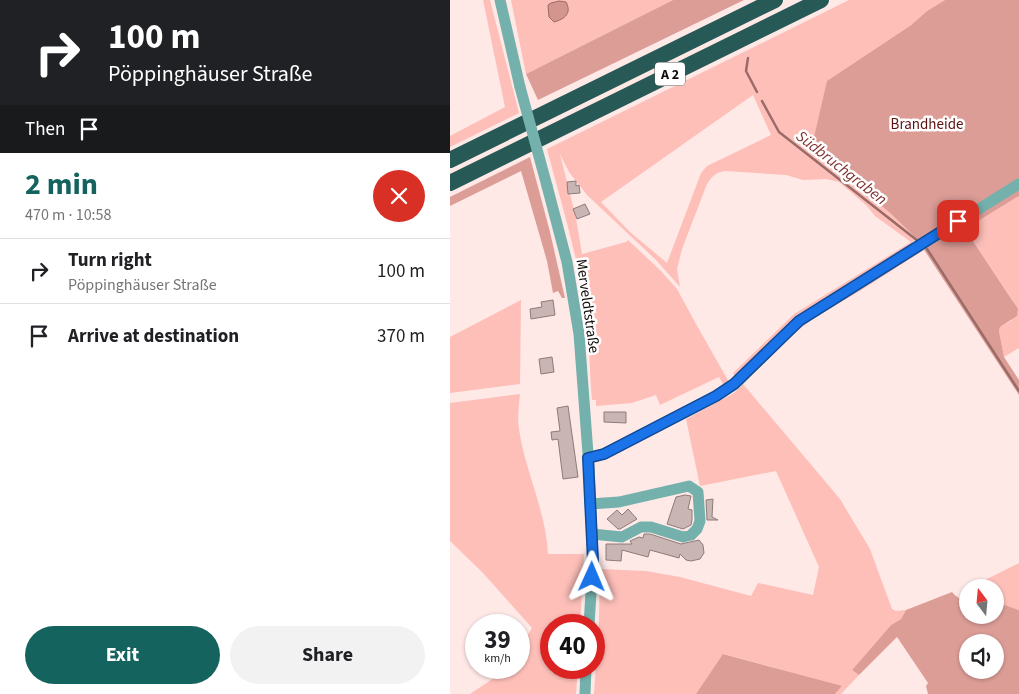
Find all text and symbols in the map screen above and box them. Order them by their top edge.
text: 100 m [108,12,200,62]
icon: right [25,20,90,85]
text: Pöppinghäuser Straße [108,58,312,90]
road number: A 2 [655,62,685,86]
park label: Brandheide [891,114,963,135]
icon: arrive [75,115,103,143]
text: Then [25,116,65,143]
water label: Südbruchgraben [791,125,891,210]
text: 2 min [25,163,98,206]
button: close [373,170,425,222]
pin [937,200,979,242]
text: 470 m · 10:58 [25,204,112,226]
icon: arrive [944,207,972,235]
text: Turn right [68,247,152,274]
icon: right [25,257,53,285]
text: 100 m [377,258,425,285]
street label: Merveldtstraße [571,258,605,355]
text: Pöppinghäuser Straße [68,274,217,296]
icon: arrive [25,322,53,350]
text: Arrive at destination [68,323,239,350]
text: 370 m [377,323,425,350]
position arrow [565,550,617,602]
north arrow [959,579,1004,624]
map controls [959,579,1004,679]
speed limit sign: 40 [540,614,605,679]
text: 39 [484,622,511,658]
button: Exit [25,626,220,684]
button: Share [230,626,425,684]
button: sound [959,634,1004,679]
text: km/h [484,650,511,667]

